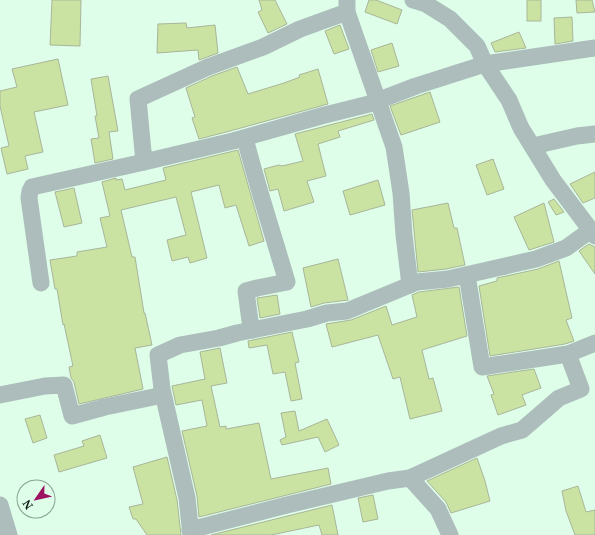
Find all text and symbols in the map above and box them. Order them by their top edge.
north arrow [16,479,56,519]
text: N [18,497,36,513]

